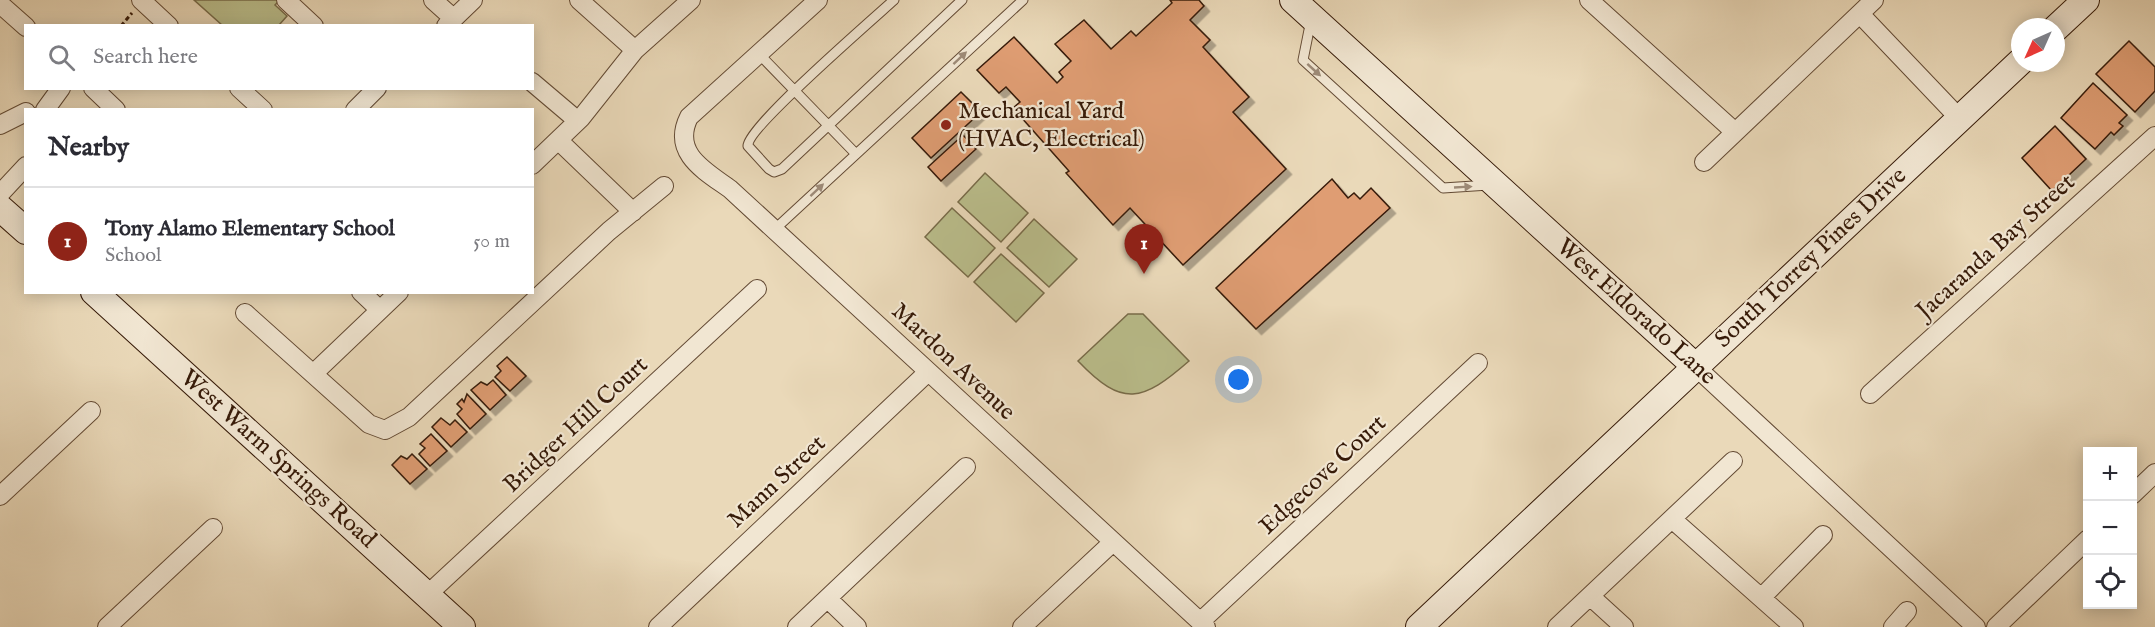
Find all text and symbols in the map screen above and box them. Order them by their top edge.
north arrow [2011,18,2065,72]
search box [24,24,534,90]
icon: search [45,41,78,74]
text: Search here [93,43,198,71]
one-way arrow [953,51,968,65]
one-way arrow [1306,63,1321,76]
place label: Mechanical Yard (HVAC, Electrical) [958,96,1145,155]
marker: Mechanical Yard (HVAC, Electrical) [939,118,953,132]
text: Nearby [48,131,129,164]
street label: South Torrey Pines Drive [1708,161,1914,355]
street label: Jacaranda Bay Street [1908,167,2082,329]
one-way arrow [1454,182,1473,191]
one-way arrow [809,184,824,197]
text: Tony Alamo Elementary School [105,215,395,243]
pin: 1 [1124,224,1164,274]
text: 1 [64,229,71,254]
text: 50 m [473,229,510,254]
street label: West Eldorado Lane [1550,232,1722,392]
text: School [105,243,161,268]
street label: Mardon Avenue [884,297,1022,427]
street label: Bridger Hill Court [497,350,655,500]
street label: West Warm Springs Road [174,363,383,555]
your location [1224,365,1253,394]
street label: Edgecove Court [1253,408,1393,542]
street label: Mann Street [721,429,833,535]
map controls [2083,447,2137,609]
button: + [2083,447,2137,501]
button: − [2083,501,2137,555]
button: locate [2083,555,2137,609]

